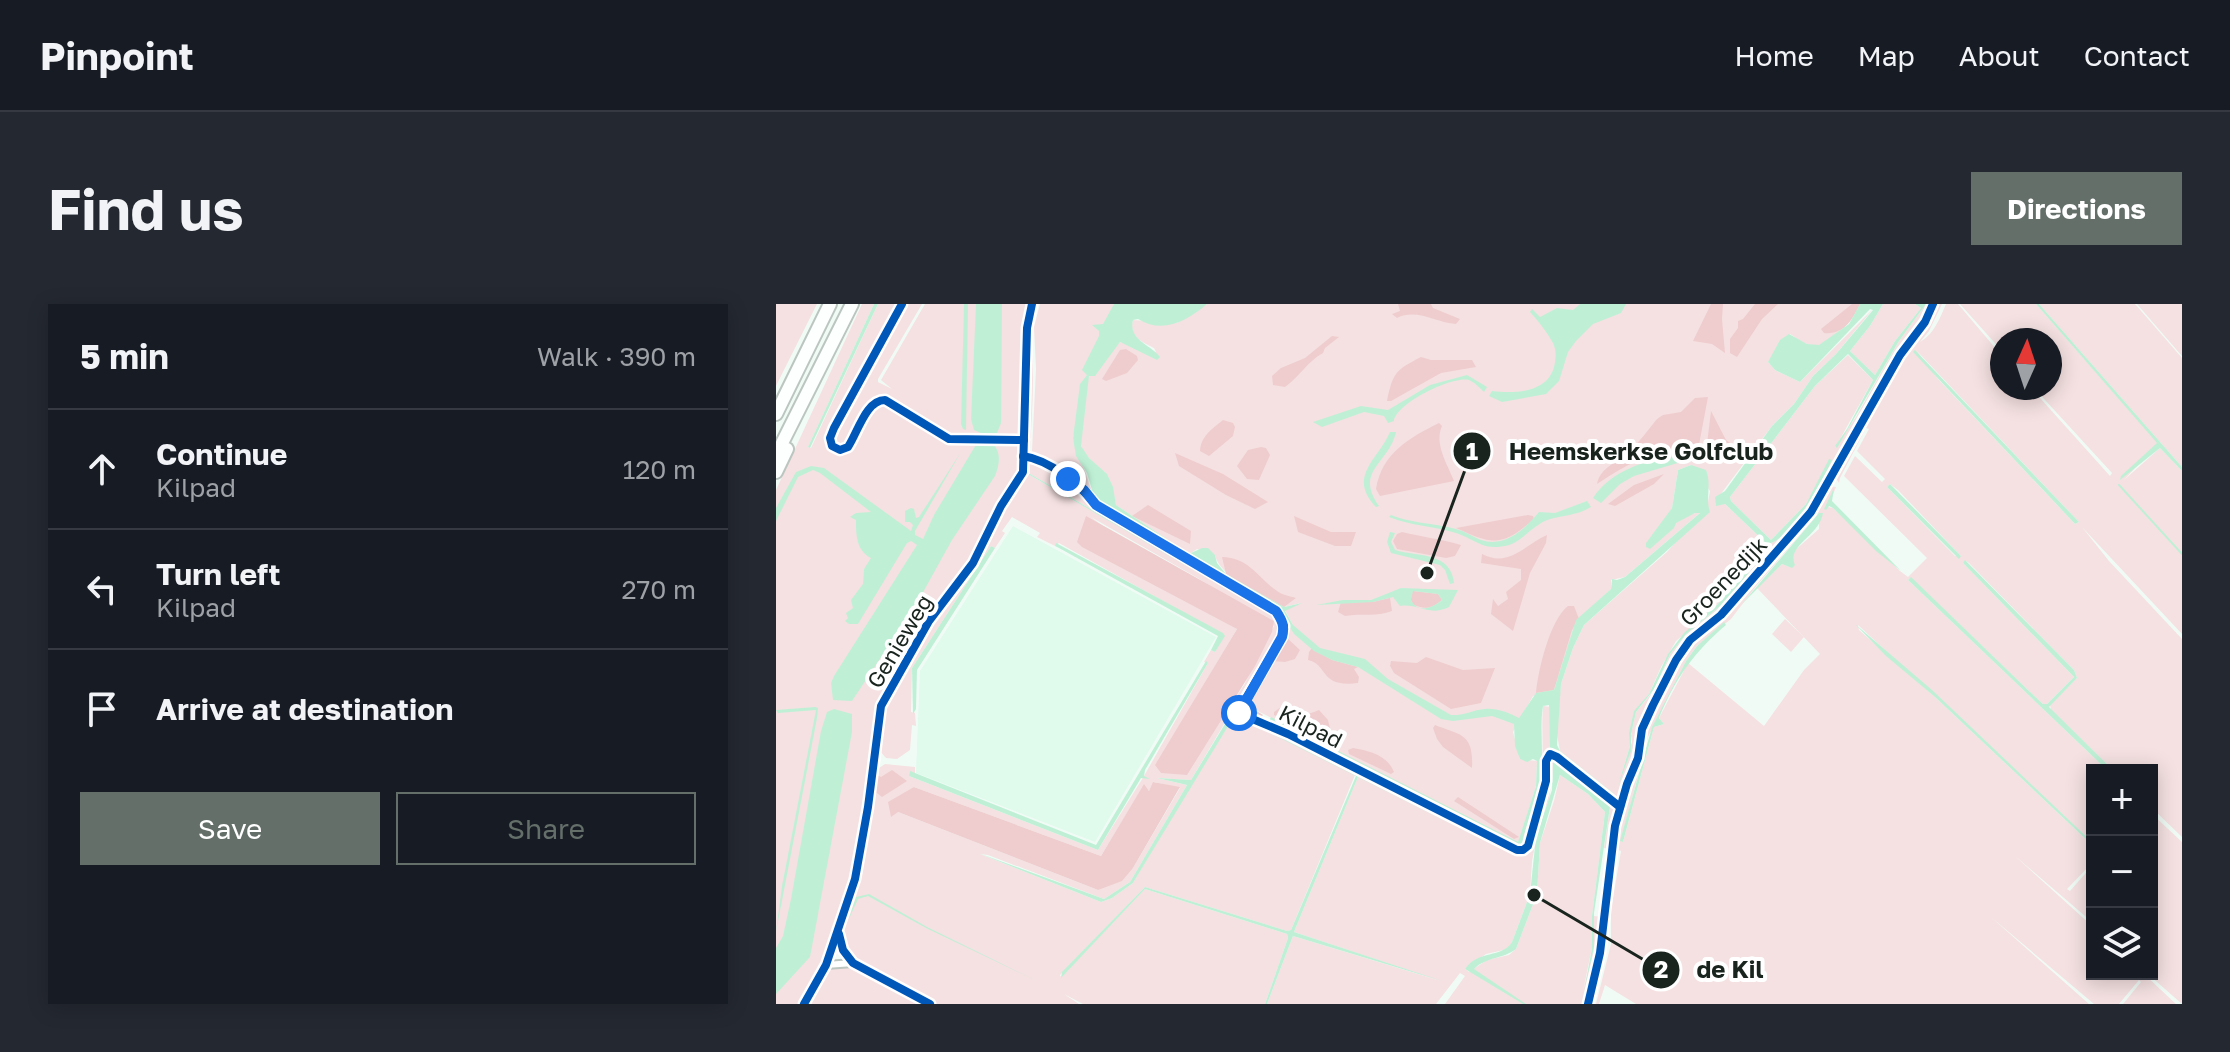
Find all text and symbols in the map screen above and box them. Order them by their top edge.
text: Pinpoint [40,33,194,78]
text: Home [1735,39,1814,72]
text: Map [1858,39,1915,72]
text: About [1959,39,2040,72]
text: Contact [2084,39,2190,72]
button: Directions [1971,172,2182,245]
text: Find us [48,175,244,242]
north arrow [1990,328,2062,400]
text: 5 min [80,336,169,376]
text: Walk · 390 m [537,341,696,372]
callout: Heemskerkse Golfclub [1452,427,1789,475]
text: Continue [156,436,287,472]
text: 1 [1466,436,1478,465]
text: Heemskerkse Golfclub [1509,436,1774,465]
icon: ahead [80,447,124,491]
text: 120 m [623,454,696,485]
route end [1050,461,1086,497]
text: Kilpad [156,472,236,503]
street label: Groenedijk [1674,531,1772,631]
text: Turn left [156,556,281,592]
icon: left [80,567,124,611]
text: 270 m [622,574,696,605]
street label: Genieweg [861,589,937,693]
text: Kilpad [156,592,236,623]
icon: arrive [80,687,124,731]
text: Arrive at destination [156,691,453,727]
route start [1221,695,1257,731]
street label: Kilpad [1275,699,1347,753]
map controls [2086,764,2158,980]
button: + [2086,764,2158,836]
button: Save [80,792,380,865]
button: Share [396,792,696,865]
button: − [2086,836,2158,908]
button: layers [2086,908,2158,980]
callout: de Kil [1641,946,1780,994]
text: 2 [1654,954,1668,983]
text: de Kil [1697,954,1763,983]

